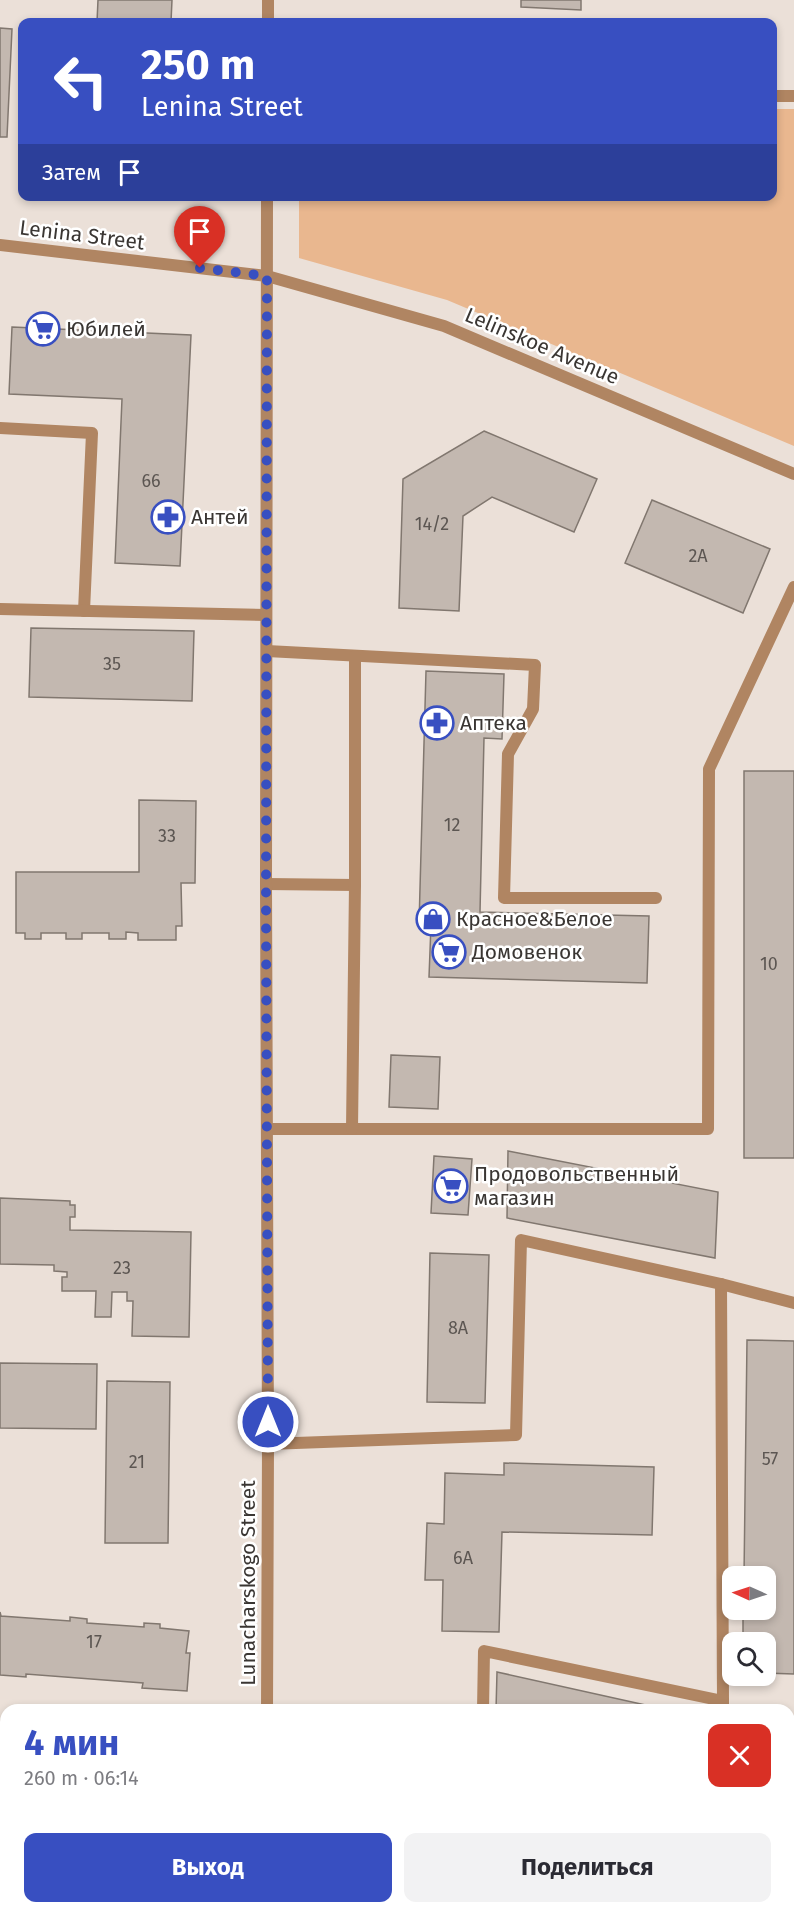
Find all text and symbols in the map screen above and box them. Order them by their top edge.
text: 250 m [141,40,255,90]
icon: left [42,42,120,120]
text: Lenina Street [141,91,303,123]
icon: arrive [113,156,146,189]
text: Затем [42,159,101,186]
pin [174,206,225,268]
street label: Lenina Street [18,214,146,256]
icon: arrive [183,215,216,248]
street label: Lelinskoe Avenue [461,302,623,390]
supermarket icon: Юбилей [25,311,61,347]
place label: Юбилей [66,316,146,342]
house number: 66 [141,470,161,492]
pharmacy icon: Антей [150,499,186,535]
place label: Антей [191,504,248,530]
house number: 14/2 [415,513,449,535]
house number: 2А [688,545,708,567]
house number: 35 [103,653,121,675]
pharmacy icon: Аптека [419,705,455,741]
place label: Аптека [460,710,527,736]
house number: 12 [444,814,460,836]
house number: 33 [158,825,176,847]
shop icon: Красное&Белое [415,901,451,937]
place label: Красное&Белое [456,906,613,932]
supermarket icon: Домовенок [431,934,467,970]
place label: Домовенок [471,939,582,965]
house number: 10 [760,953,778,975]
place label: Продовольственный магазин [474,1161,679,1211]
supermarket icon: Продовольственный магазин [433,1168,469,1204]
house number: 23 [113,1257,131,1279]
house number: 8А [448,1317,469,1339]
position arrow [236,1390,300,1454]
house number: 57 [762,1448,778,1470]
house number: 21 [129,1451,145,1473]
street label: Lunacharskogo Street [235,1480,261,1686]
house number: 6А [453,1547,474,1569]
north arrow [722,1566,776,1620]
map controls [722,1566,776,1686]
house number: 17 [86,1631,102,1653]
button: search [722,1632,776,1686]
text: 4 мин [24,1721,119,1765]
button: close [708,1724,771,1787]
text: 260 m · 06:14 [24,1766,139,1790]
button: Выход [24,1833,392,1902]
button: Поделиться [404,1833,771,1902]

